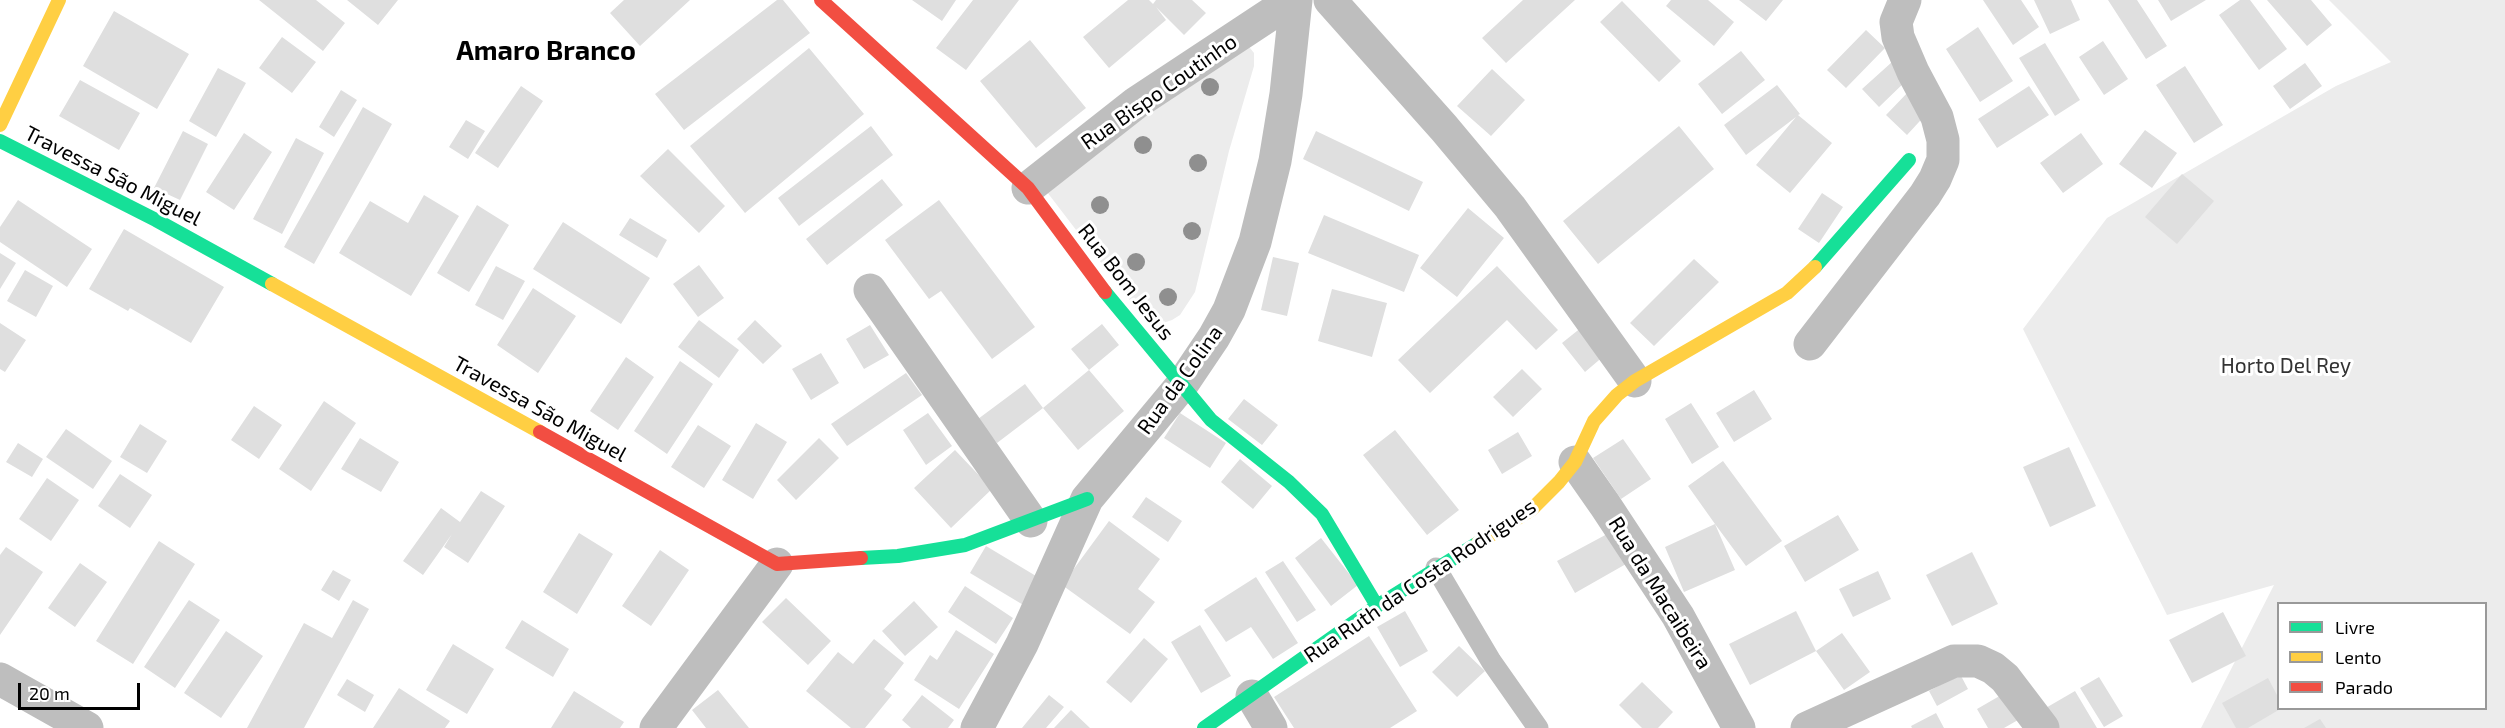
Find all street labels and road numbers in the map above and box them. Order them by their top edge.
street label: Rua Bispo Coutinho [1076,29,1242,155]
street label: Travessa São Miguel [21,121,205,231]
street label: Rua Bom Jesus [1073,219,1179,345]
street label: Rua da Colina [1132,321,1228,439]
street label: Travessa São Miguel [449,351,631,467]
street label: Rua Ruth da Costa Rodrigues [1299,494,1541,668]
street label: Rua da Macaibeira [1603,512,1717,674]

